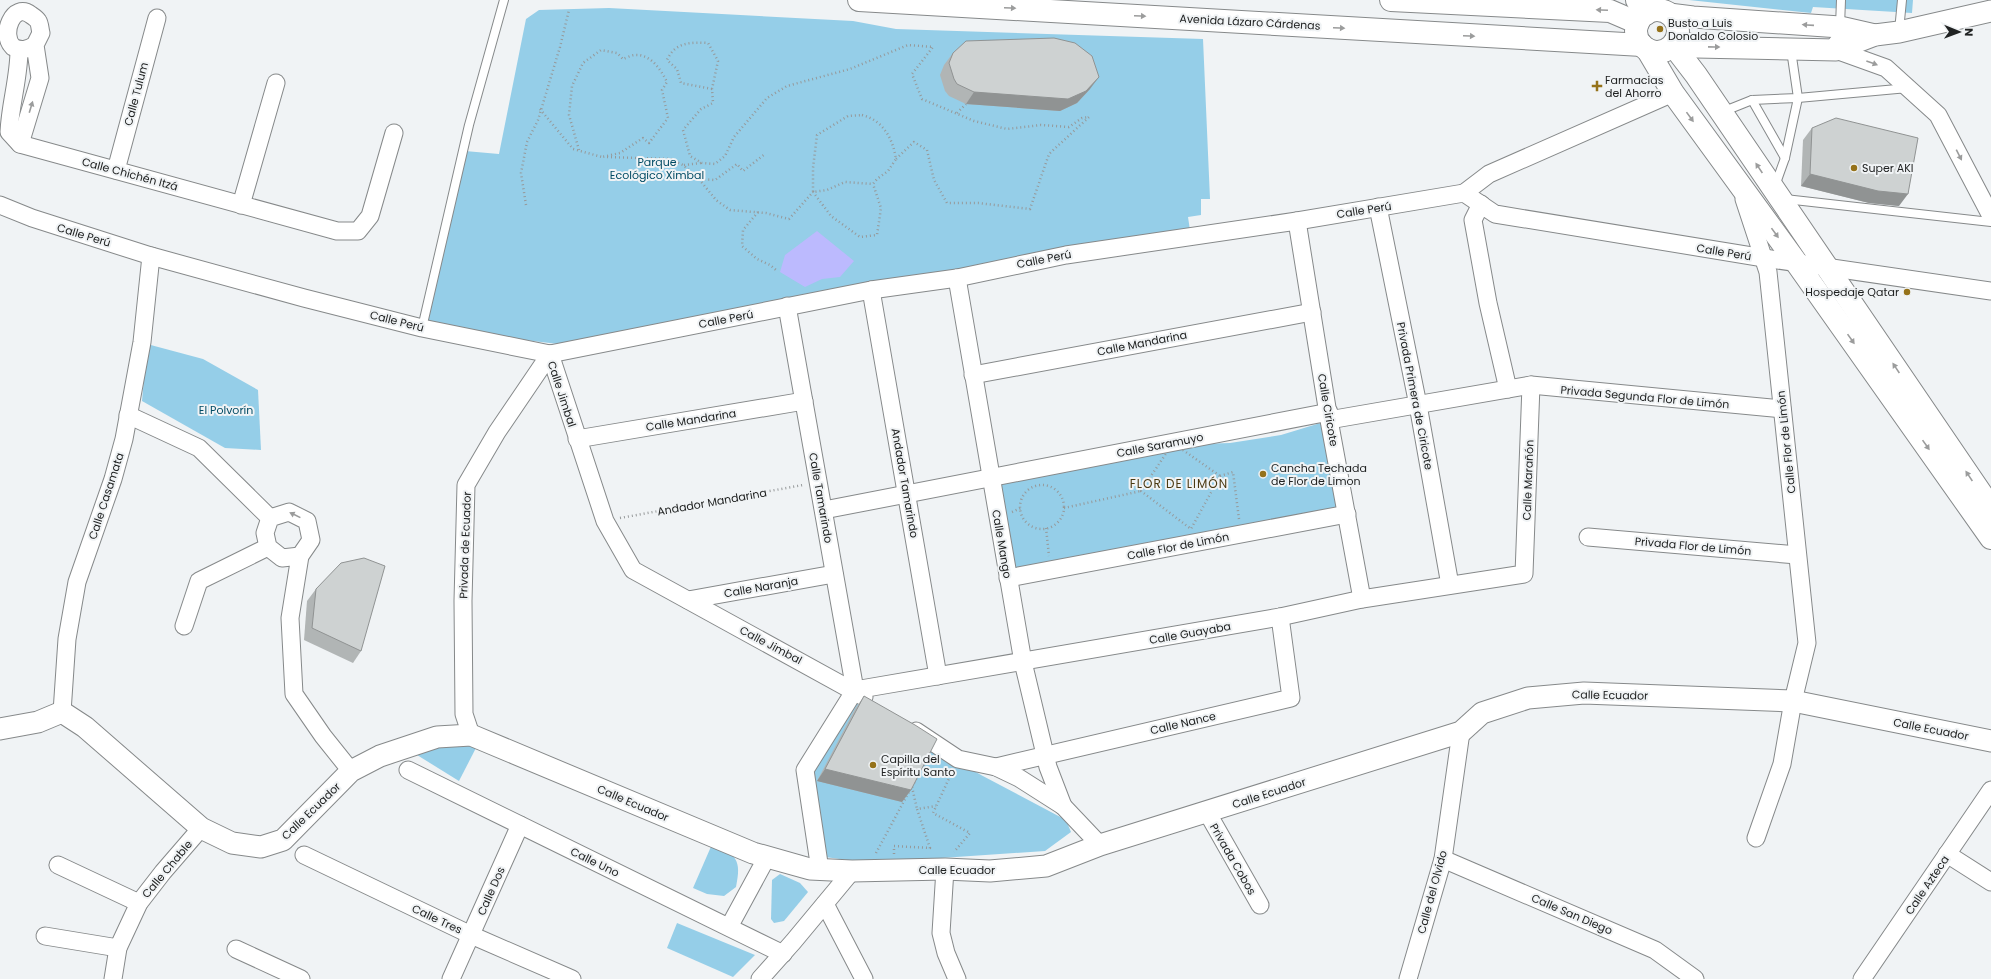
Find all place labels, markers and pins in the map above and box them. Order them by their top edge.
place label: Busto a Luis Donaldo Colosio [1668,15,1758,44]
marker: Busto a Luis Donaldo Colosio [1655,24,1665,34]
place label: Farmacias del Ahorro [1605,72,1664,101]
marker: Farmacias del Ahorro [1592,81,1602,91]
place label: Super AKI [1862,160,1914,176]
marker: Super AKI [1849,163,1859,173]
place label: Hospedaje Qatar [1805,284,1899,300]
marker: Hospedaje Qatar [1902,287,1912,297]
place label: Cancha Techada de Flor de Limon [1271,460,1367,489]
marker: Cancha Techada de Flor de Limon [1258,469,1268,479]
place label: Capilla del Espíritu Santo [881,751,955,780]
marker: Capilla del Espíritu Santo [868,760,878,770]

